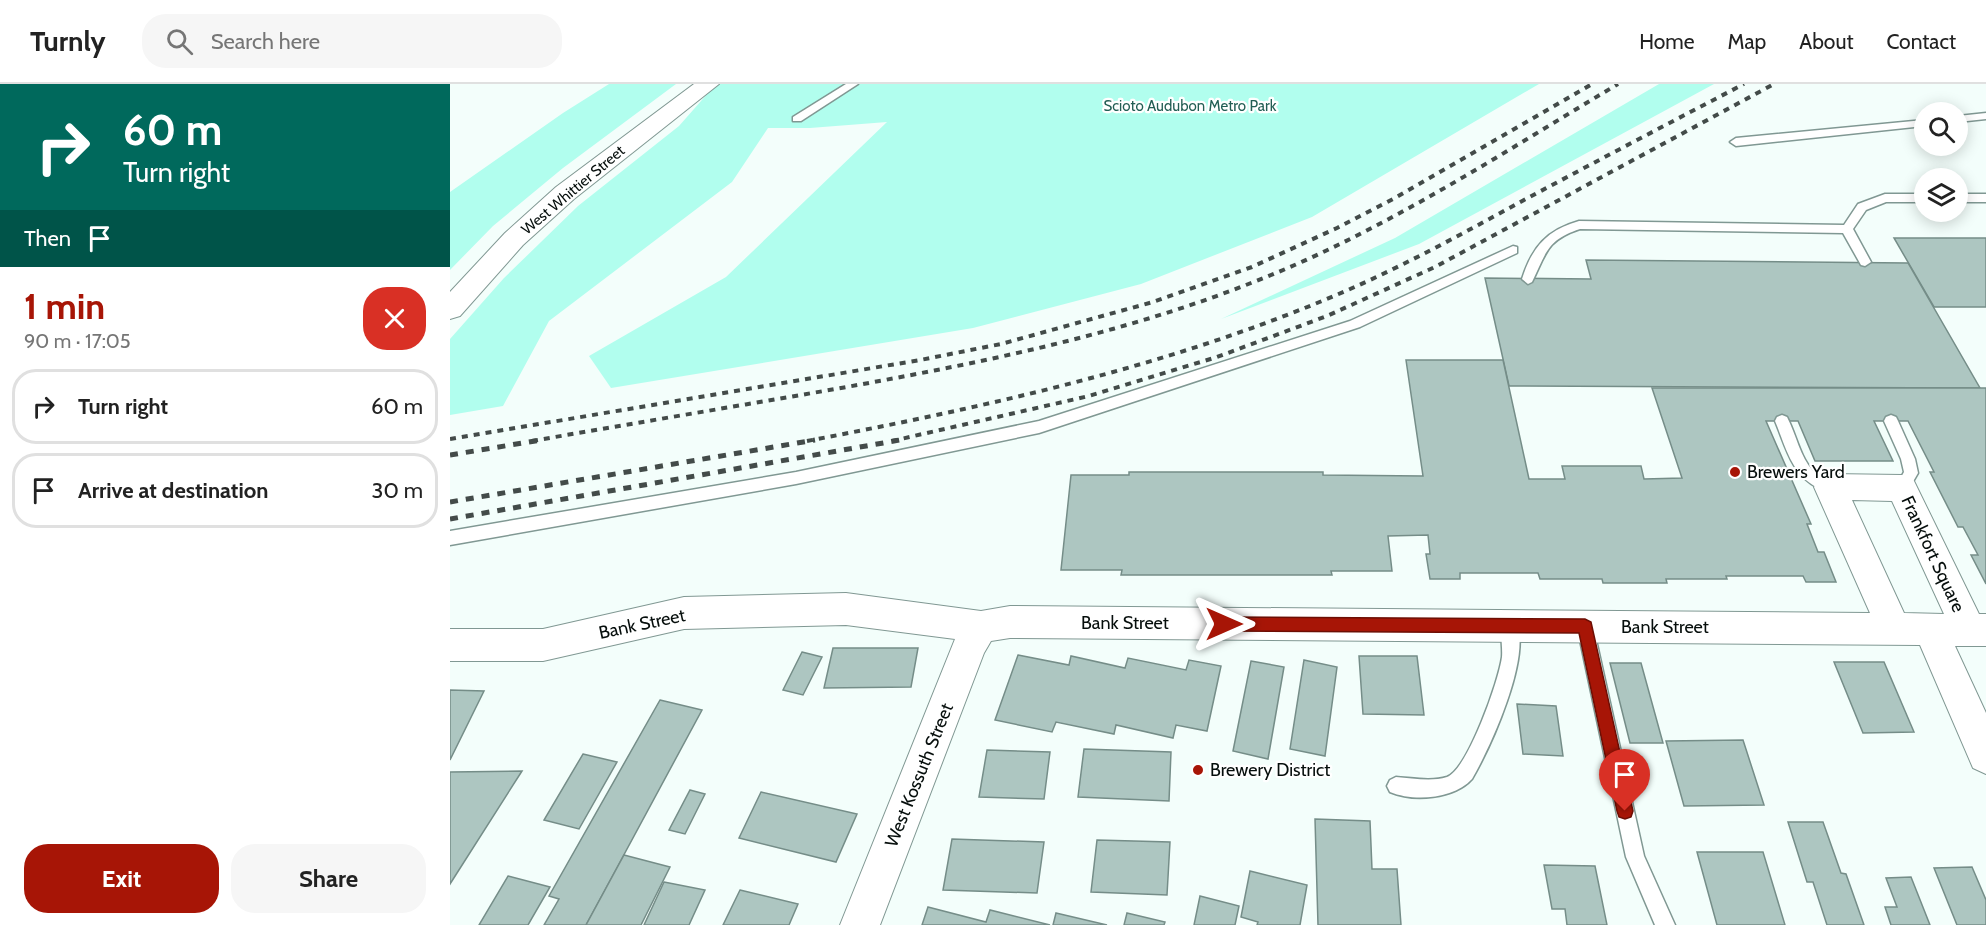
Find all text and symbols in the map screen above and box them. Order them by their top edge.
search box [142,14,562,68]
text: Turnly [30,24,106,58]
icon: search [163,25,196,58]
text: Search here [211,28,320,55]
text: Home [1639,29,1695,54]
text: Map [1728,29,1766,54]
text: About [1799,29,1853,54]
text: Contact [1886,29,1956,54]
park label: Scioto Audubon Metro Park [1104,97,1277,115]
map controls [1914,102,1968,222]
button: search [1914,102,1968,156]
text: 60 m [123,104,222,156]
icon: right [24,108,102,186]
street label: West Whittier Street [518,142,628,238]
text: Turn right [123,156,230,189]
button: layers [1914,168,1968,222]
icon: arrive [83,222,116,255]
text: Then [24,225,71,252]
text: 1 min [24,284,105,328]
button: close [363,287,426,350]
text: 90 m · 17:05 [24,329,131,353]
icon: right [27,390,60,423]
text: Turn right [78,393,168,420]
text: 60 m [371,393,423,420]
place label: Brewers Yard [1747,461,1845,483]
marker: Brewers Yard [1728,465,1742,479]
icon: arrive [27,474,60,507]
text: Arrive at destination [78,477,268,504]
text: 30 m [371,477,423,504]
street label: Frankfort Square [1896,492,1970,616]
position arrow [1192,592,1256,656]
street label: Bank Street [597,604,687,644]
street label: Bank Street [1081,612,1169,634]
street label: Bank Street [1621,616,1709,638]
street label: West Kossuth Street [880,700,958,850]
pin [1599,749,1650,811]
icon: arrive [1608,758,1641,791]
place label: Brewery District [1210,759,1330,781]
marker: Brewery District [1191,763,1205,777]
button: Exit [24,844,219,913]
button: Share [231,844,426,913]

